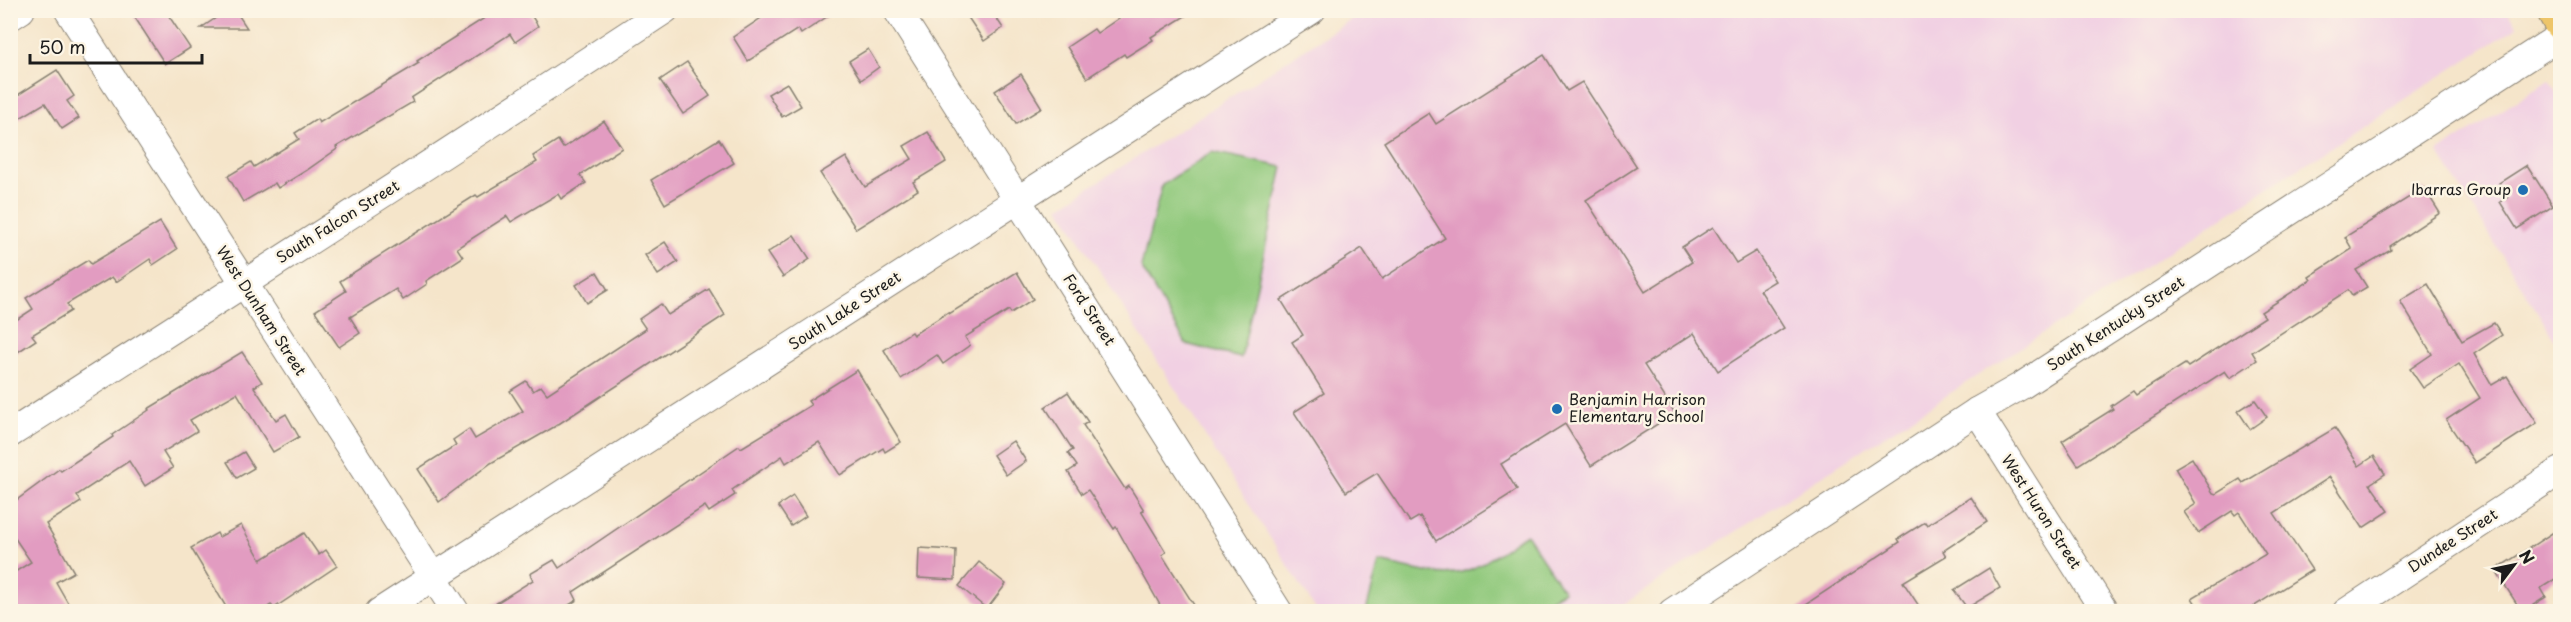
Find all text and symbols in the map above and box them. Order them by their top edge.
scale bar [30,27,202,65]
text: 50 m [39,33,86,60]
street label: South Falcon Street [271,173,403,268]
place label: Ibarras Group [2411,177,2511,200]
marker: Ibarras Group [2516,183,2530,197]
street label: West Dunham Street [212,241,313,380]
street label: South Lake Street [784,265,905,355]
street label: Ford Street [1058,269,1122,350]
street label: South Kentucky Street [2042,270,2188,376]
place label: Benjamin Harrison Elementary School [1569,387,1706,427]
marker: Benjamin Harrison Elementary School [1550,402,1564,416]
street label: West Huron Street [1997,449,2088,573]
street label: Dundee Street [2403,502,2501,577]
north arrow [2484,535,2544,595]
text: N [2514,545,2541,568]

